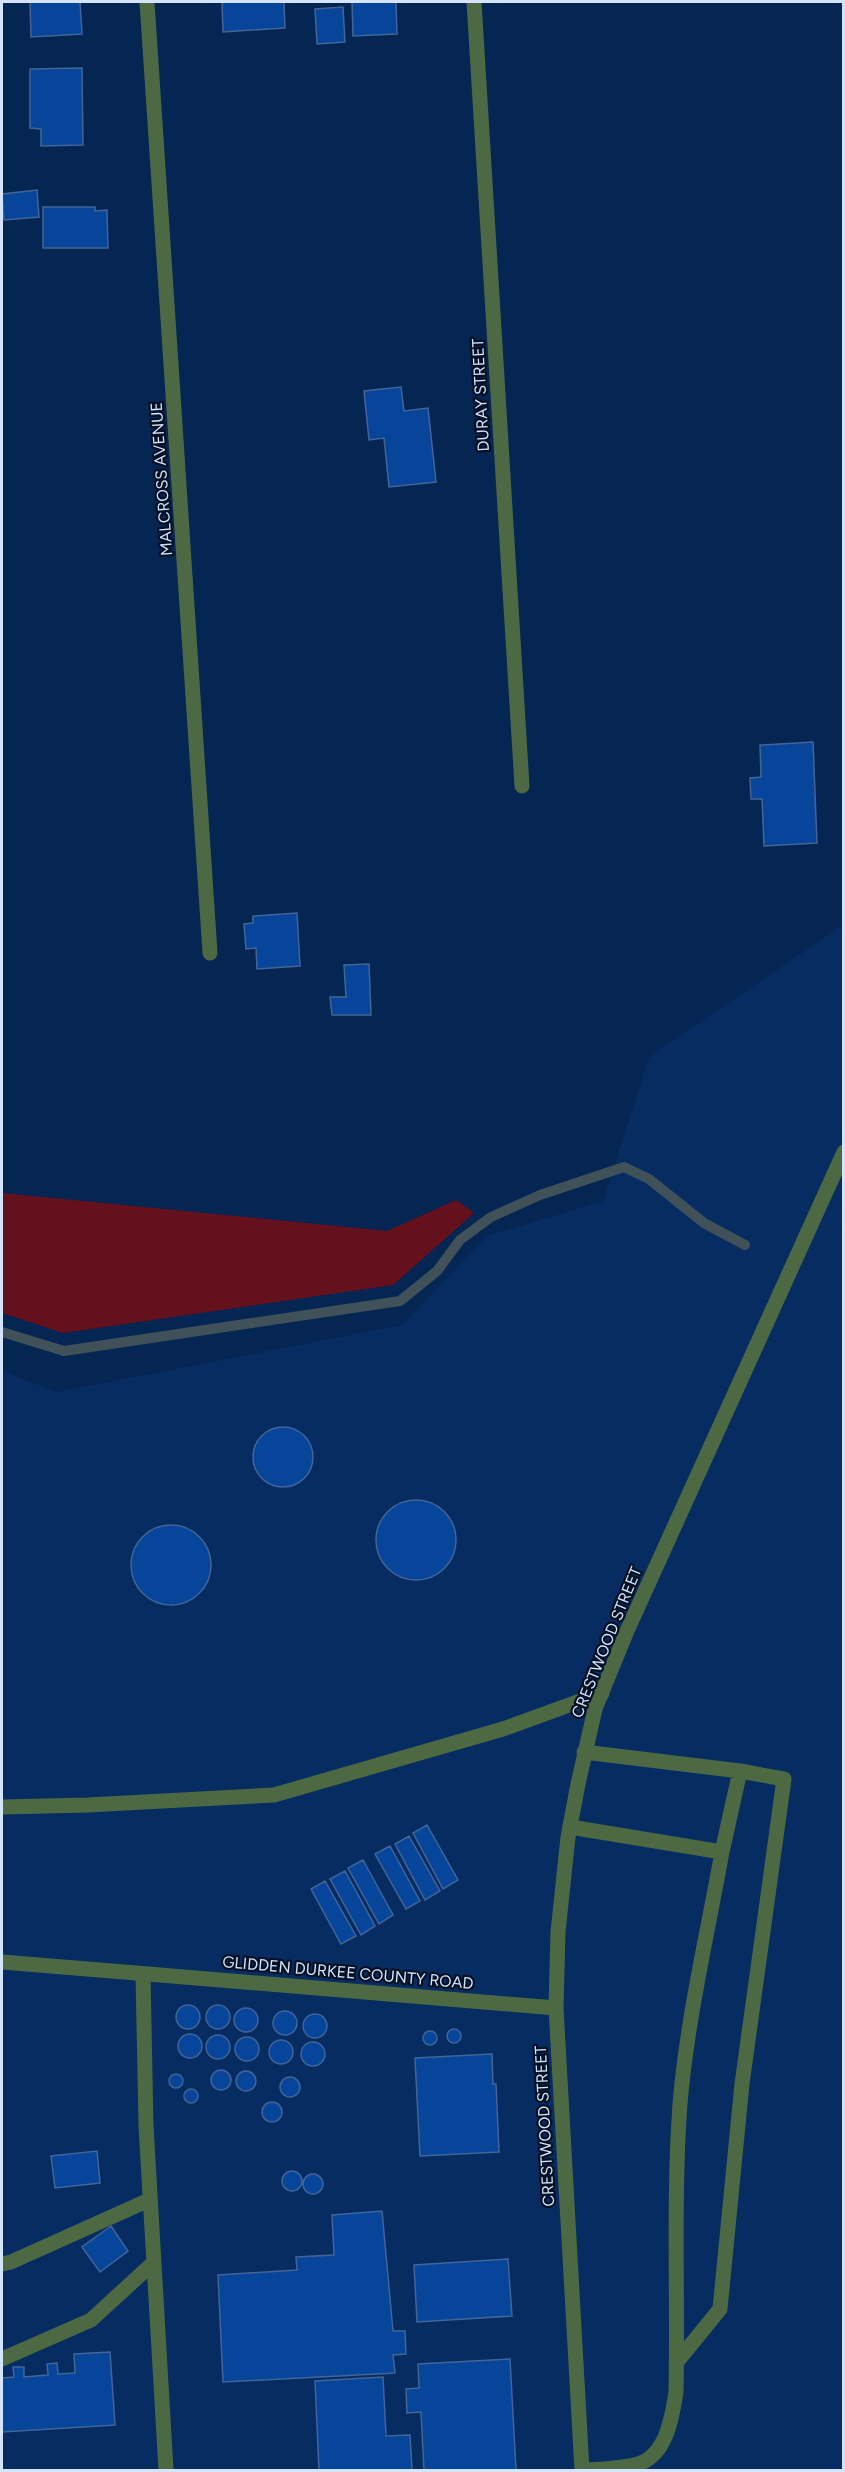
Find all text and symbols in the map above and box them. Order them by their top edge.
street label: DURAY STREET [468,338,493,452]
street label: MALCROSS AVENUE [147,401,176,557]
street label: CRESTWOOD STREET [567,1564,646,1721]
street label: GLIDDEN DURKEE COUNTY ROAD [222,1952,474,1993]
street label: CRESTWOOD STREET [531,2045,558,2207]

